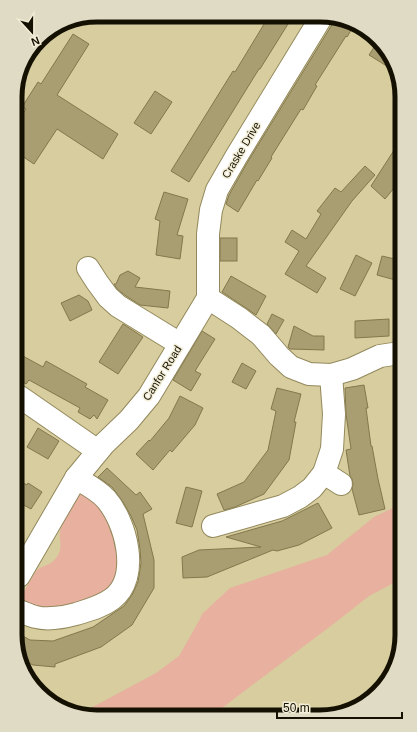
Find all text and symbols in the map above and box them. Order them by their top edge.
north arrow [12,12,52,52]
text: N [30,34,41,48]
street label: Craske Drive [219,120,263,180]
street label: Canfor Road [140,343,184,403]
scale bar [277,694,402,720]
text: 50 m [283,701,310,715]

